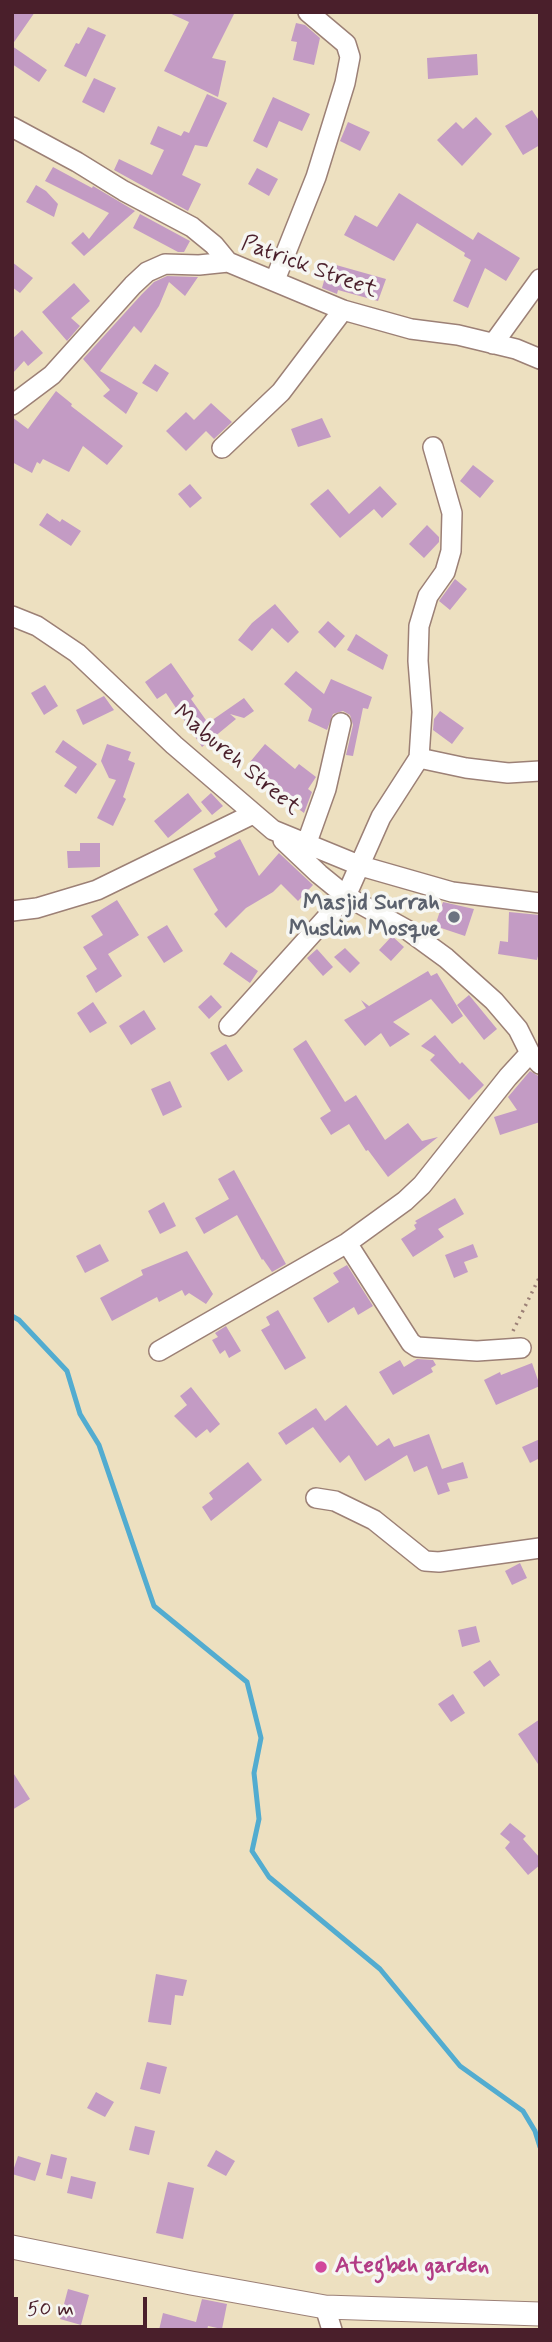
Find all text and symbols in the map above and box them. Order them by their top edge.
street label: Patrick Street [237,231,381,305]
street label: Mabureh Street [167,700,305,822]
place label: Masjid Surrah Muslim Mosque [289,890,440,944]
marker: Masjid Surrah Muslim Mosque [446,909,462,925]
place label: Ategbeh garden [335,2253,489,2281]
marker: Ategbeh garden [313,2259,329,2275]
scale bar [18,2282,150,2326]
text: 50 m [27,2295,74,2323]

